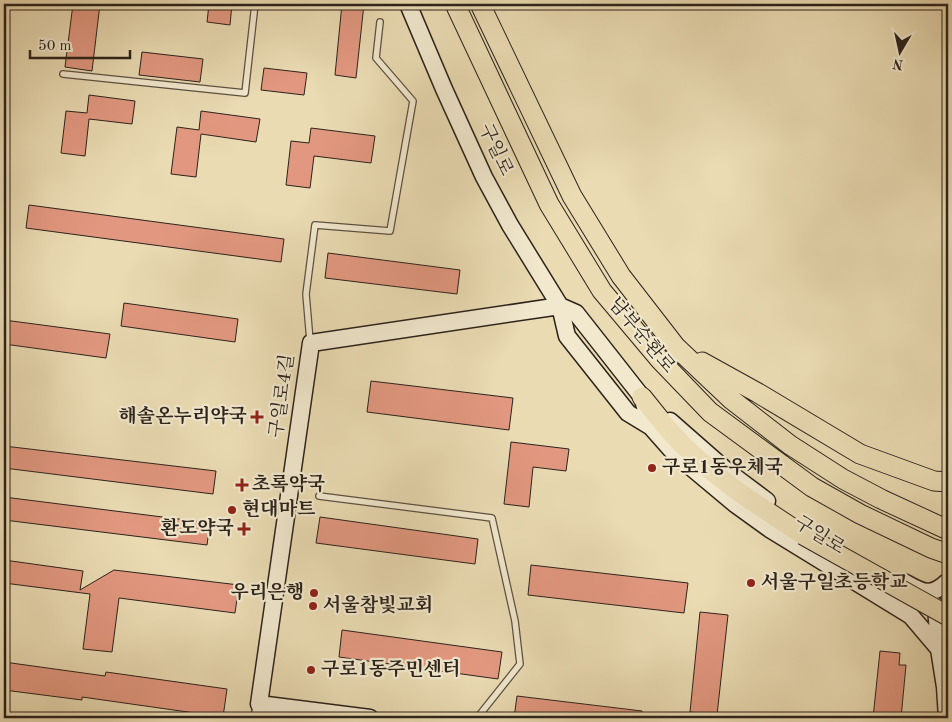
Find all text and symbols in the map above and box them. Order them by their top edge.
scale bar [30,28,130,60]
north arrow [874,28,924,78]
text: 50 m [38,39,72,54]
text: N [891,56,905,72]
street label: 구일로 [475,120,517,179]
street label: 남부순환로 [604,293,680,377]
street label: 구일로4길 [266,353,298,439]
place label: 해솔온누리약국 [119,405,247,427]
marker: 해솔온누리약국 [251,411,263,423]
place label: 구로1동우체국 [662,456,783,478]
marker: 구로1동우체국 [646,462,658,474]
place label: 초록약국 [252,473,325,495]
marker: 초록약국 [236,479,248,491]
place label: 현대마트 [242,498,316,520]
marker: 현대마트 [226,504,238,516]
street label: 구일로 [791,512,848,559]
place label: 환도약국 [161,517,234,539]
marker: 환도약국 [238,523,250,535]
place label: 서울구일초등학교 [761,571,908,593]
marker: 서울구일초등학교 [745,577,757,589]
place label: 우리은행 [231,581,304,603]
marker: 우리은행 [308,587,320,599]
place label: 서울참빛교회 [323,594,433,616]
marker: 서울참빛교회 [307,600,319,612]
place label: 구로1동주민센터 [321,658,461,680]
marker: 구로1동주민센터 [305,664,317,676]

